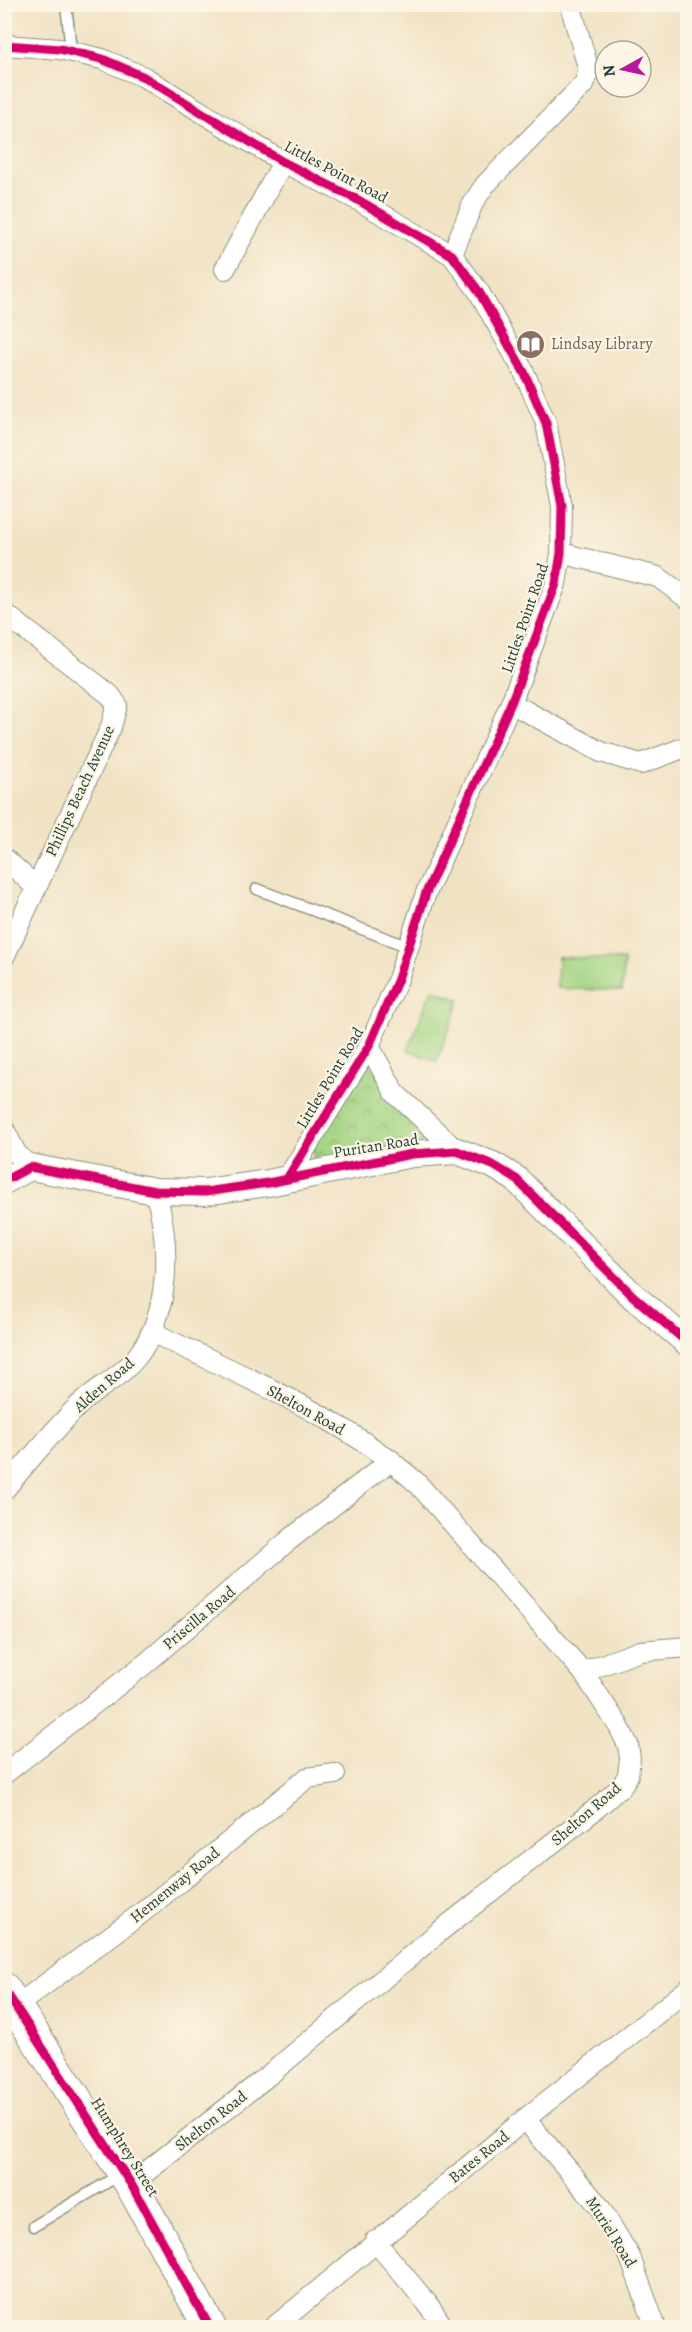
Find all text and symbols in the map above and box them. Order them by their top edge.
north arrow [593,39,653,99]
text: N [597,63,621,78]
street label: Littles Point Road [280,135,392,209]
library icon: Lindsay Library [514,328,546,360]
place label: Lindsay Library [551,333,653,355]
street label: Littles Point Road [496,560,554,676]
street label: Phillips Beach Avenue [40,722,120,860]
street label: Littles Point Road [291,1023,369,1133]
street label: Puritan Road [332,1128,421,1164]
street label: Alden Road [68,1352,139,1418]
street label: Shelton Road [263,1379,349,1441]
street label: Priscilla Road [158,1581,240,1655]
street label: Shelton Road [546,1777,626,1851]
street label: Hemenway Road [125,1842,225,1928]
street label: Shelton Road [170,2085,252,2156]
street label: Humphrey Street [86,2093,164,2201]
street label: Bates Road [444,2125,514,2188]
street label: Muriel Road [580,2192,642,2272]

